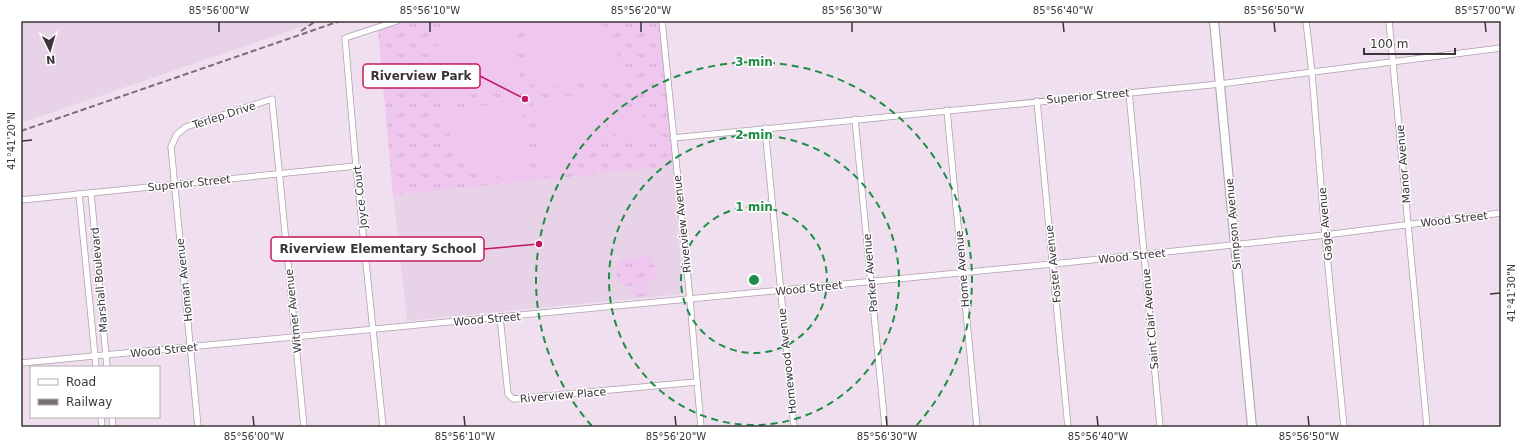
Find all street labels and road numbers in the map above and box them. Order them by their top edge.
street label: Superior Street [1046,86,1131,107]
street label: Terlep Drive [190,99,258,132]
street label: Manor Avenue [1394,124,1413,204]
street label: Joyce Court [351,164,370,230]
street label: Superior Street [147,173,232,194]
street label: Riverview Avenue [671,174,694,273]
street label: Simpson Avenue [1223,178,1244,270]
street label: Gage Avenue [1316,187,1335,261]
street label: Wood Street [1420,209,1489,230]
street label: Foster Avenue [1043,224,1064,304]
street label: Marshall Boulevard [88,227,111,333]
street label: Home Avenue [953,230,972,308]
street label: Parker Avenue [861,233,880,313]
street label: Homan Avenue [174,237,195,322]
street label: Wood Street [1098,246,1167,266]
street label: Witmer Avenue [283,268,304,354]
street label: Saint Clair Avenue [1140,268,1161,370]
street label: Wood Street [775,278,844,298]
street label: Homewood Avenue [775,307,800,414]
street label: Wood Street [453,310,522,329]
street label: Wood Street [130,340,199,360]
street label: Riverview Place [519,385,607,406]

